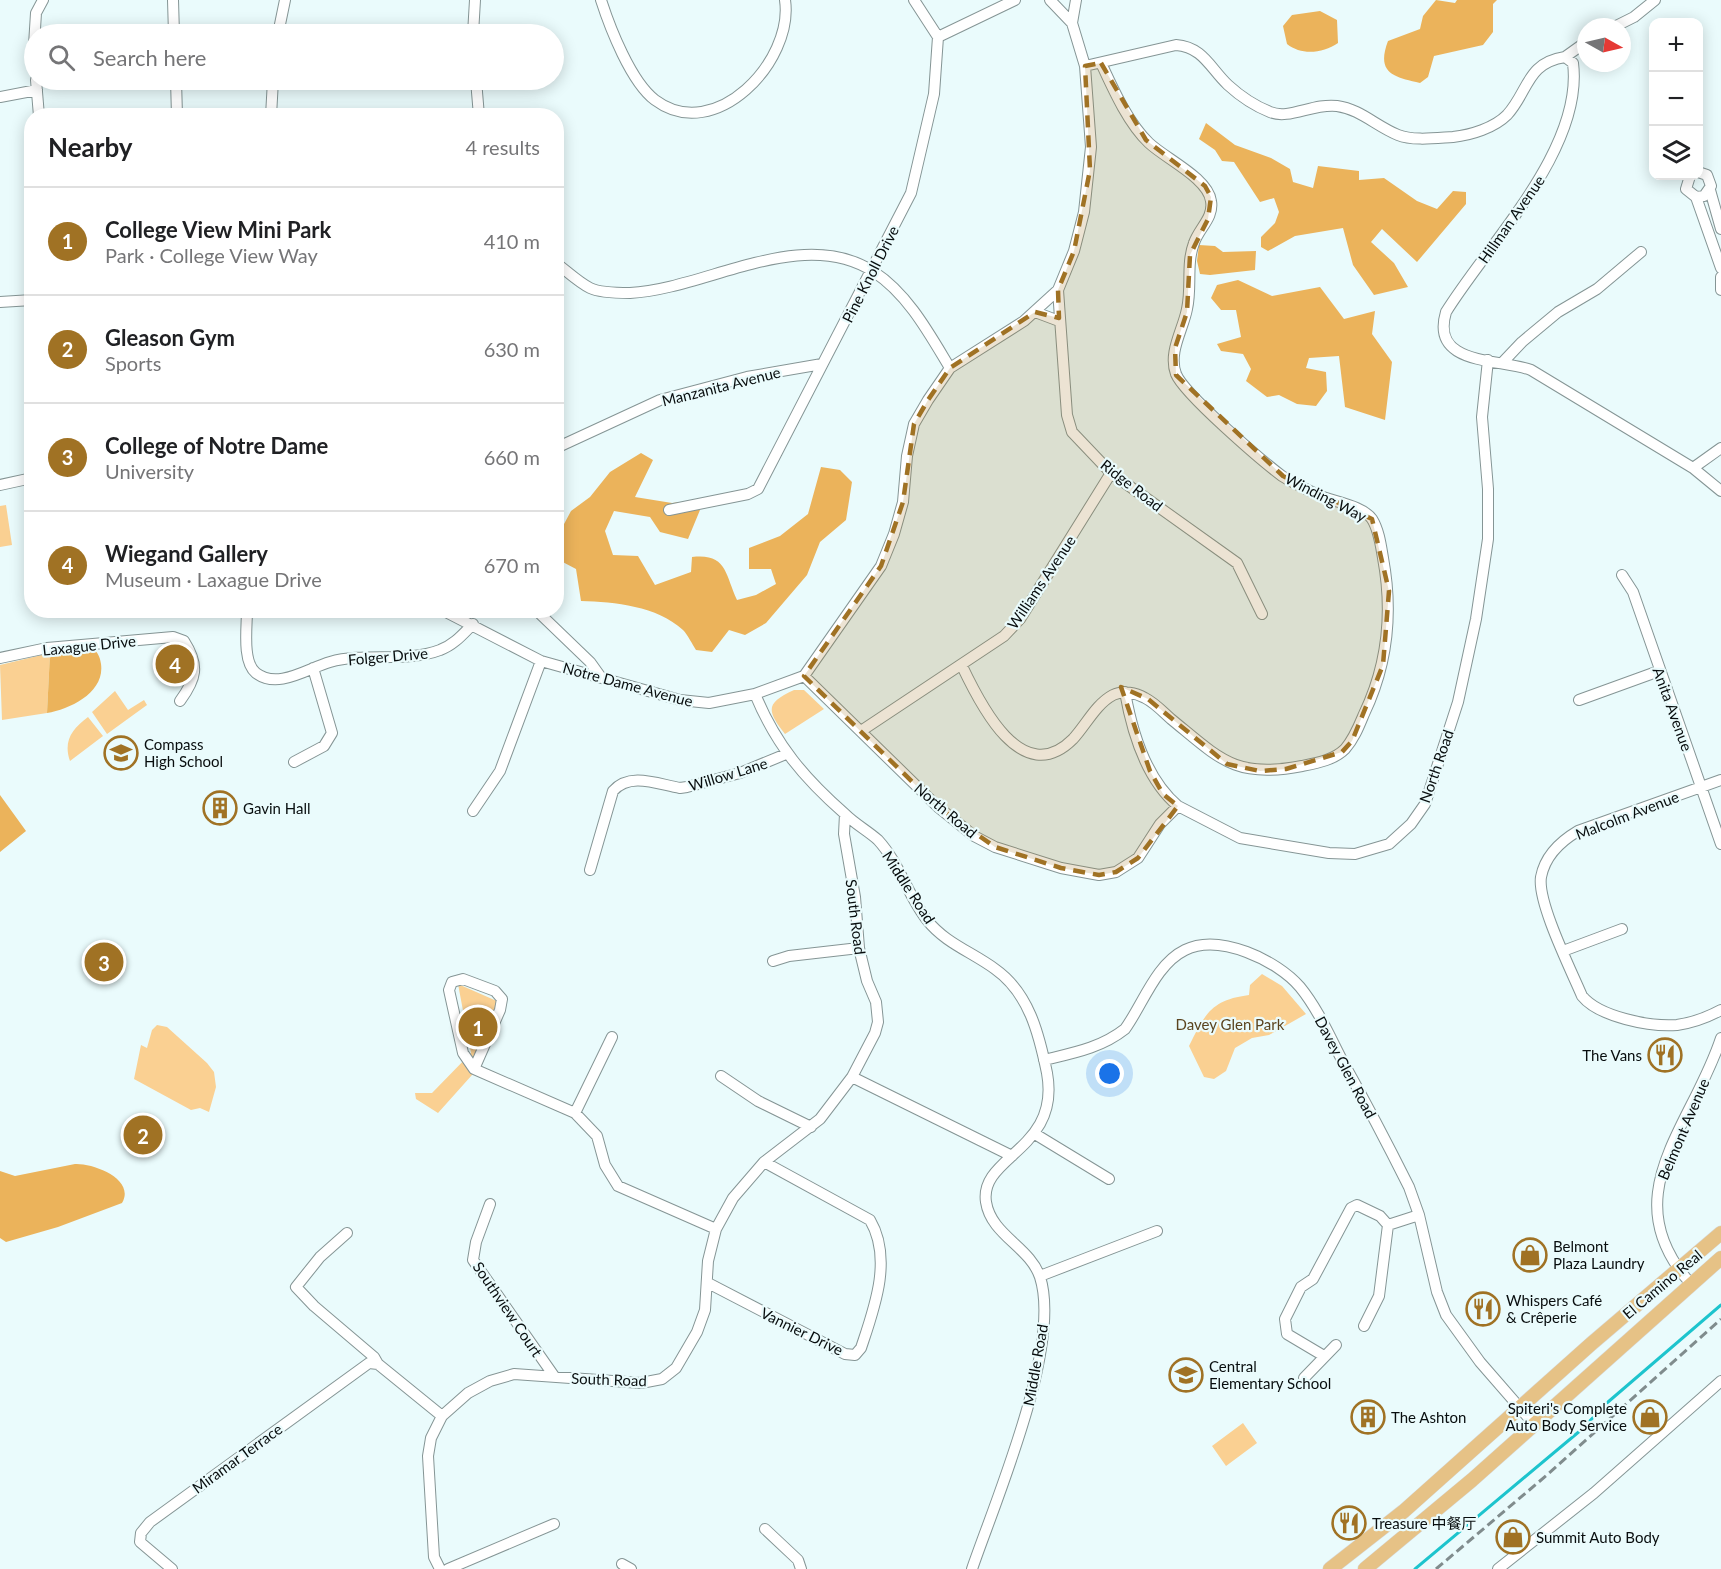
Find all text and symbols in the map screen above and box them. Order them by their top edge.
north arrow [1577,18,1631,72]
map controls [1649,18,1703,180]
button: + [1649,18,1703,72]
search box [24,24,564,90]
icon: search [45,41,78,74]
text: Search here [93,44,206,71]
button: − [1649,72,1703,126]
button: layers [1649,126,1703,180]
text: Nearby [48,131,133,163]
text: 4 results [465,135,540,159]
street label: Hillman Avenue [1474,172,1548,266]
text: College View Mini Park [105,216,331,243]
street label: Pine Knoll Drive [838,223,902,325]
text: 1 [62,229,73,253]
text: 410 m [484,229,540,253]
text: Park · College View Way [105,243,318,267]
text: Gleason Gym [105,324,235,351]
text: 2 [62,337,73,361]
text: 630 m [484,337,540,361]
text: Sports [105,351,161,375]
street label: Manzanita Avenue [660,363,782,409]
text: College of Notre Dame [105,432,328,459]
text: 3 [62,445,73,469]
text: 660 m [484,445,540,469]
street label: Ridge Road [1097,455,1167,515]
text: University [105,459,194,483]
street label: Winding Way [1282,469,1370,525]
street label: Williams Avenue [1003,532,1079,632]
text: Wiegand Gallery [105,540,268,567]
text: 4 [62,553,73,577]
text: 670 m [484,553,540,577]
text: Museum · Laxague Drive [105,567,322,591]
street label: Laxague Drive [41,631,137,659]
pin: 4 [156,642,195,686]
street label: Folger Drive [347,644,429,668]
street label: Notre Dame Avenue [561,658,695,710]
street label: Anita Avenue [1650,665,1697,753]
street label: North Road [1415,727,1457,805]
school or university icon: Compass High School [103,735,139,771]
place label: Compass High School [144,735,223,770]
street label: Willow Lane [686,753,770,794]
street label: North Road [911,779,981,841]
street label: Malcolm Avenue [1573,787,1681,843]
building icon: Gavin Hall [202,790,238,826]
place label: Gavin Hall [243,799,311,817]
street label: Middle Road [879,847,939,927]
street label: South Road [842,878,870,956]
pin: 3 [84,940,124,984]
pin: 1 [458,1004,498,1050]
street label: Davey Glen Road [1312,1013,1380,1121]
park label: Davey Glen Park [1176,1015,1285,1033]
restaurant icon: The Vans [1647,1037,1683,1073]
place label: The Vans [1582,1046,1642,1064]
your location [1095,1059,1124,1088]
street label: Belmont Avenue [1654,1075,1713,1182]
pin: 2 [124,1112,162,1158]
shop icon: Belmont Plaza Laundry [1512,1237,1548,1273]
place label: Belmont Plaza Laundry [1553,1237,1645,1272]
street label: El Camino Real [1619,1246,1705,1322]
street label: Southview Court [470,1258,547,1360]
restaurant icon: Whispers Café & Crêperie [1465,1291,1501,1327]
place label: Whispers Café & Crêperie [1506,1291,1602,1326]
street label: Vannier Drive [758,1303,846,1359]
street label: Middle Road [1019,1323,1051,1407]
school or university icon: Central Elementary School [1168,1357,1204,1393]
place label: Central Elementary School [1209,1357,1331,1392]
street label: South Road [571,1369,647,1389]
building icon: The Ashton [1350,1399,1386,1435]
place label: Spiteri's Complete Auto Body Service [1506,1399,1627,1434]
shop icon: Spiteri's Complete Auto Body Service [1632,1399,1668,1435]
place label: The Ashton [1391,1408,1467,1426]
street label: Miramar Terrace [189,1419,286,1497]
restaurant icon: Treasure 中餐厅 [1331,1505,1367,1541]
place label: Treasure 中餐厅 [1372,1514,1477,1532]
shop icon: Summit Auto Body [1495,1519,1531,1555]
place label: Summit Auto Body [1536,1528,1660,1546]

